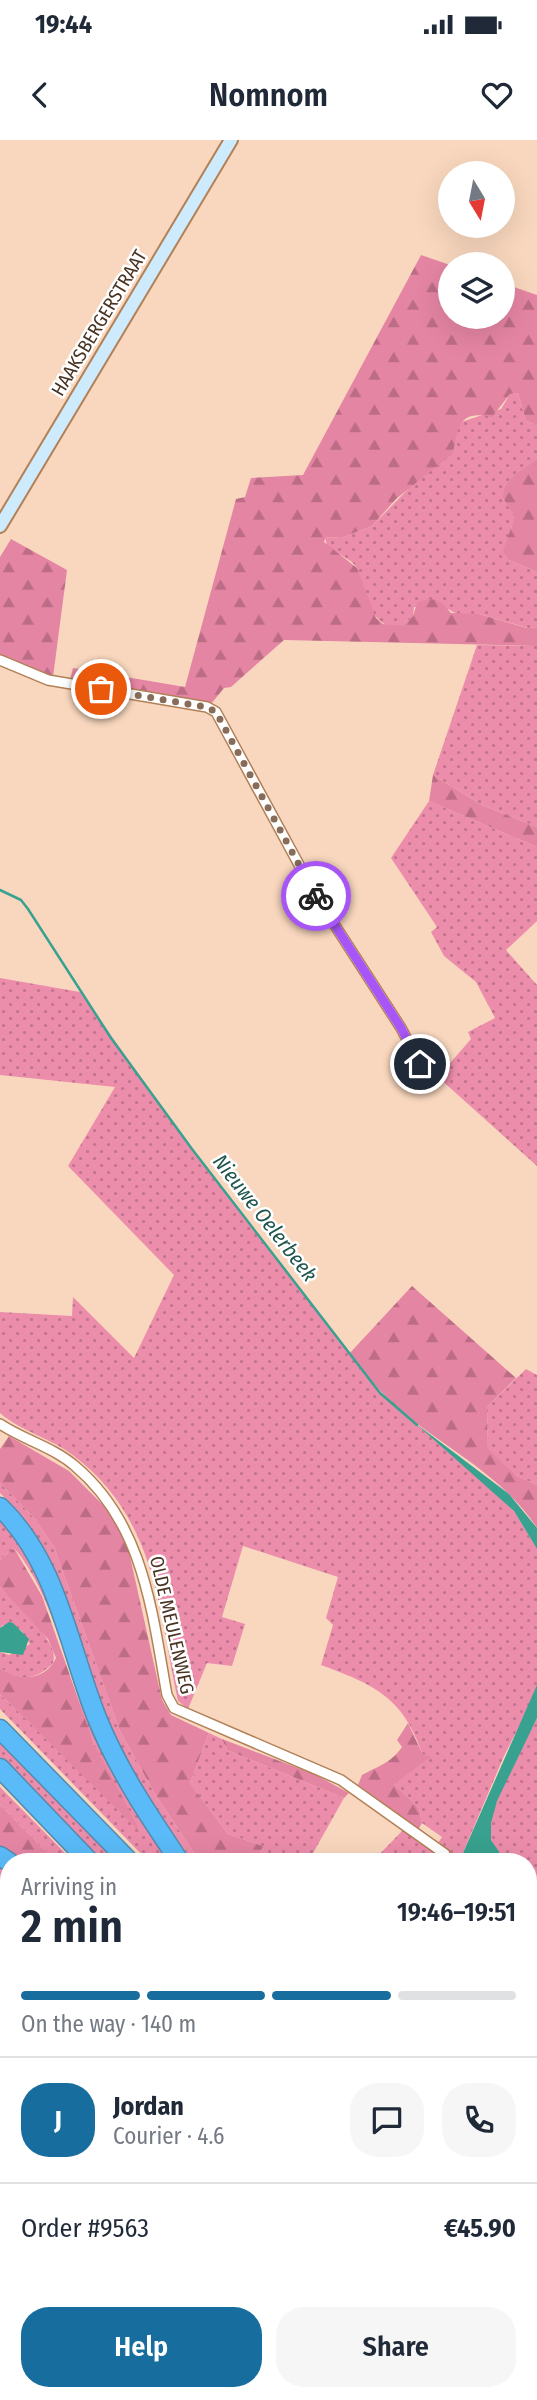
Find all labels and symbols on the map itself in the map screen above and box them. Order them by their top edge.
north arrow [438,161,514,238]
street label: HAAKSBERGERSTRAAT [46,246,152,400]
pin [71,659,131,719]
courier [281,861,351,931]
pin [390,1034,450,1094]
water label: Nieuwe Oelerbeek [207,1149,323,1287]
street label: OLDE MEULENWEG [145,1554,199,1696]

